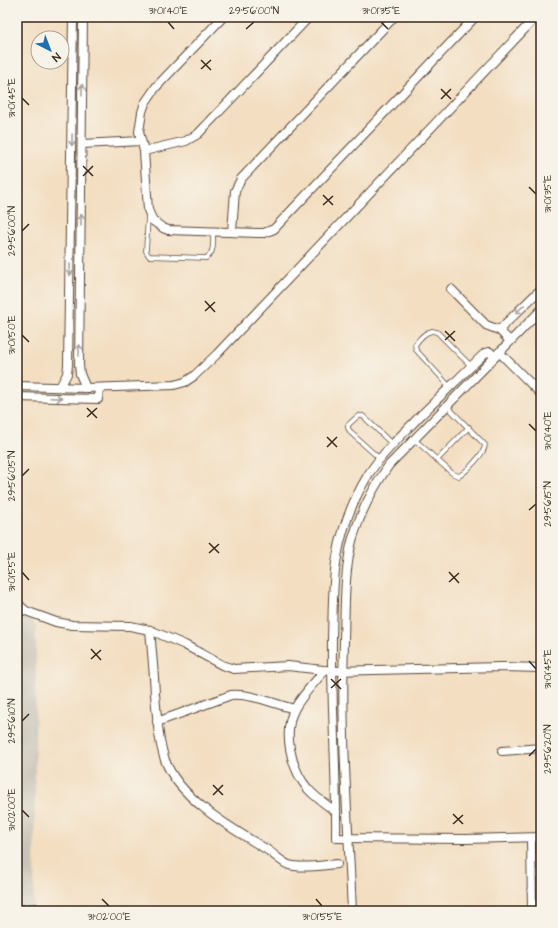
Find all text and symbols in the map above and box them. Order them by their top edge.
text: 31°01'40"E [148,4,188,18]
text: 29°56'00"N [229,4,279,18]
text: 31°01'35"E [362,4,400,18]
north arrow [30,30,70,70]
text: N [49,49,64,65]
text: 31°01'45"E [5,78,19,118]
one-way arrow [79,84,86,97]
one-way arrow [68,133,76,146]
text: 31°01'35"E [541,175,555,213]
text: 29°56'00"N [5,206,19,256]
one-way arrow [77,214,85,227]
one-way arrow [66,263,74,276]
one-way arrow [515,304,525,314]
text: 31°01'50"E [5,315,19,355]
one-way arrow [75,344,83,357]
one-way arrow [49,394,62,402]
text: 31°01'40"E [541,411,555,451]
text: 29°56'05"N [5,451,19,501]
text: 29°56'15"N [541,481,555,527]
text: 31°01'55"E [5,552,19,592]
text: 31°01'45"E [541,649,555,689]
text: 29°56'10"N [5,699,19,743]
text: 29°56'20"N [541,724,555,774]
text: 31°02'00"E [5,788,19,832]
text: 31°02'00"E [87,910,131,924]
text: 31°01'55"E [302,910,342,924]

